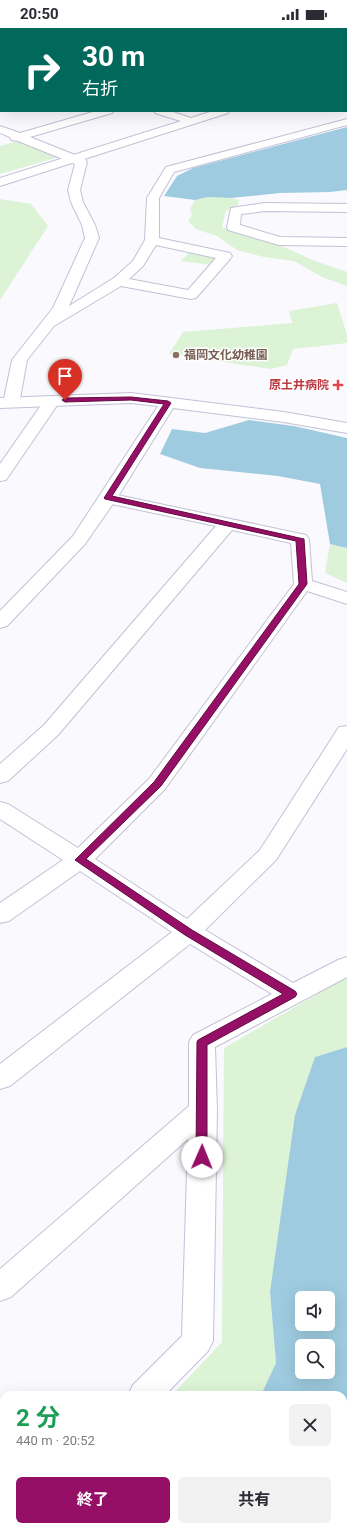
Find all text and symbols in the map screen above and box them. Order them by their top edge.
text: 20:50 [20,5,59,23]
text: 30 m [82,40,145,73]
icon: right [16,44,68,96]
text: 右折 [82,78,118,99]
place label: 福岡文化幼稚園 [184,348,268,362]
marker: 福岡文化幼稚園 [171,350,181,360]
pin [48,359,82,400]
icon: arrive [54,365,76,387]
place label: 原土井病院 [269,378,329,392]
marker: 原土井病院 [332,379,344,391]
position arrow [181,1136,223,1178]
map controls [295,1291,335,1379]
button: sound [295,1291,335,1331]
button: search [295,1339,335,1379]
text: 2 分 [16,1404,60,1432]
button: close [289,1404,331,1446]
text: 440 m · 20:52 [16,1433,95,1448]
button: 終了 [16,1477,170,1523]
button: 共有 [178,1477,331,1523]

